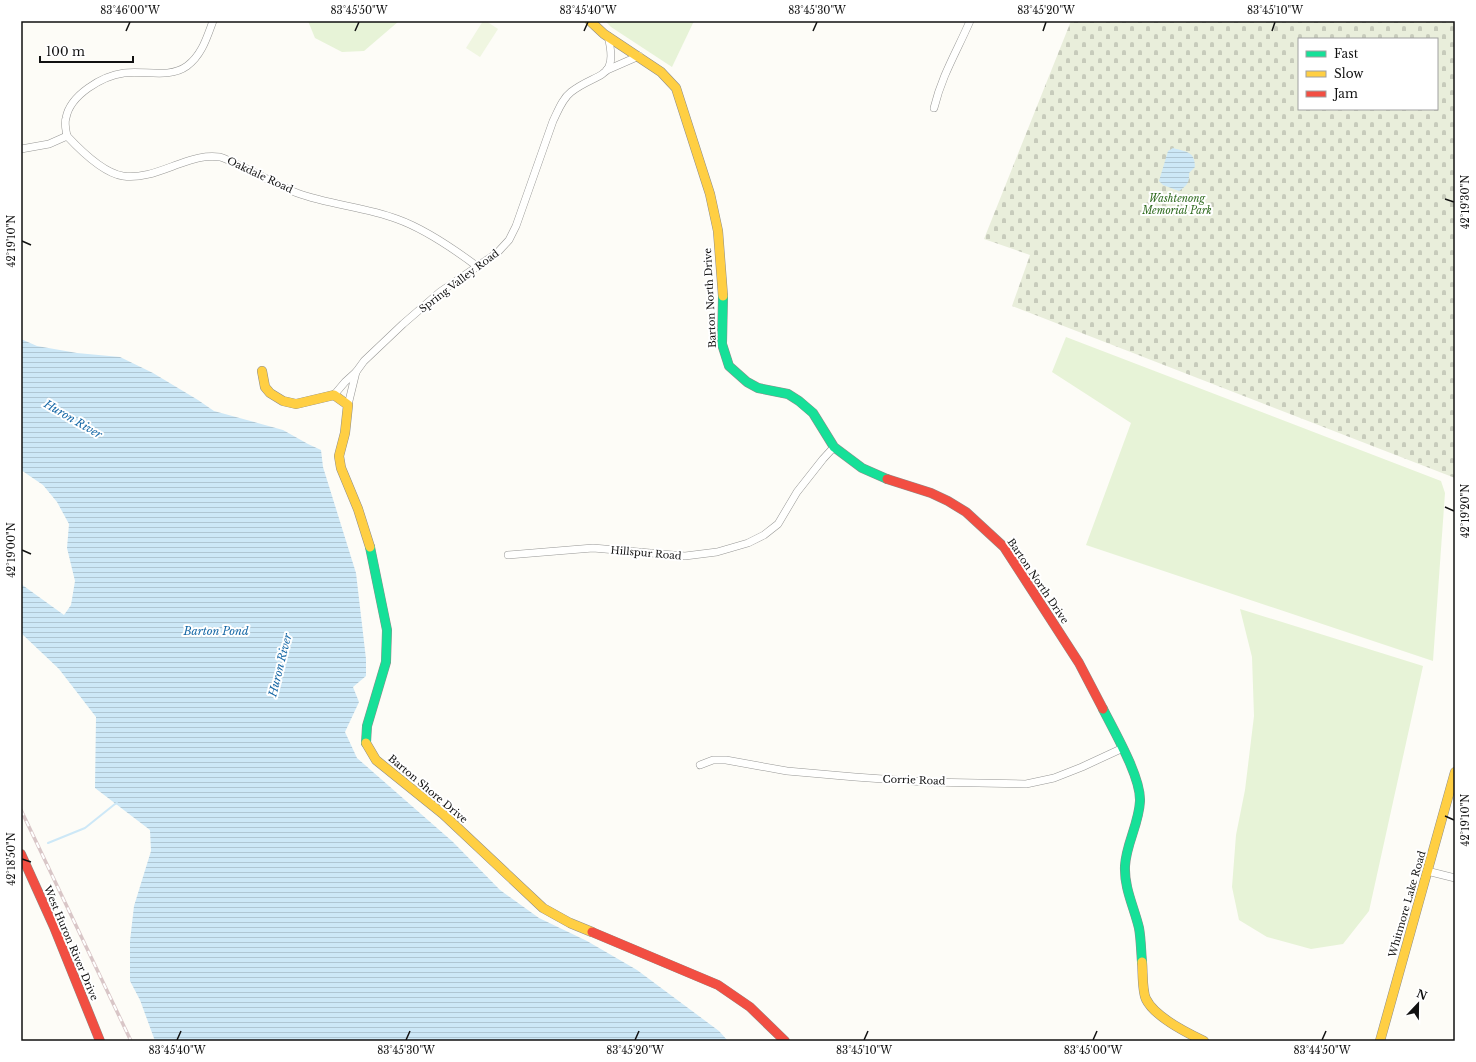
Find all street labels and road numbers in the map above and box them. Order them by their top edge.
street label: Oakdale Road [225,154,295,196]
street label: Spring Valley Road [416,247,502,315]
street label: Barton North Drive [701,247,719,348]
street label: Barton North Drive [1005,536,1072,626]
street label: Hillspur Road [610,543,682,563]
street label: Barton Shore Drive [386,752,471,826]
street label: Corrie Road [882,772,946,788]
street label: Whitmore Lake Road [1385,849,1429,960]
street label: West Huron River Drive [41,883,101,1003]

